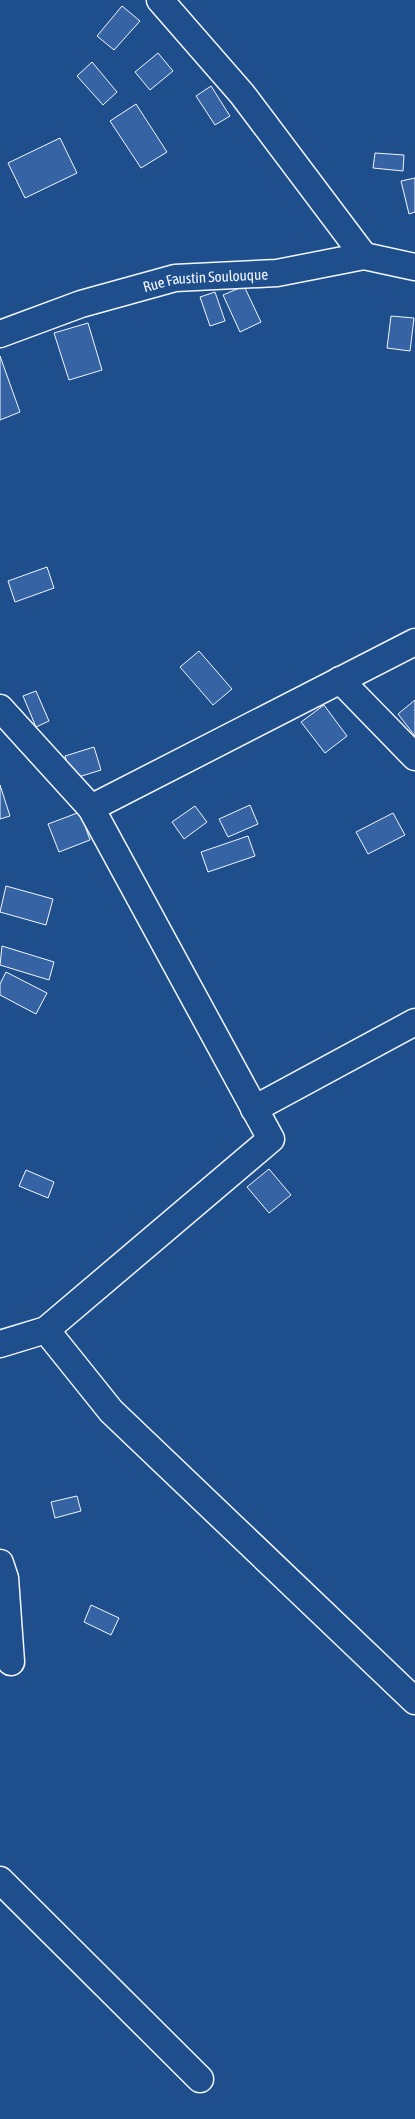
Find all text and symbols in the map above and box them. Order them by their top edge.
street label: Rue Faustin Soulouque [141,265,269,295]

